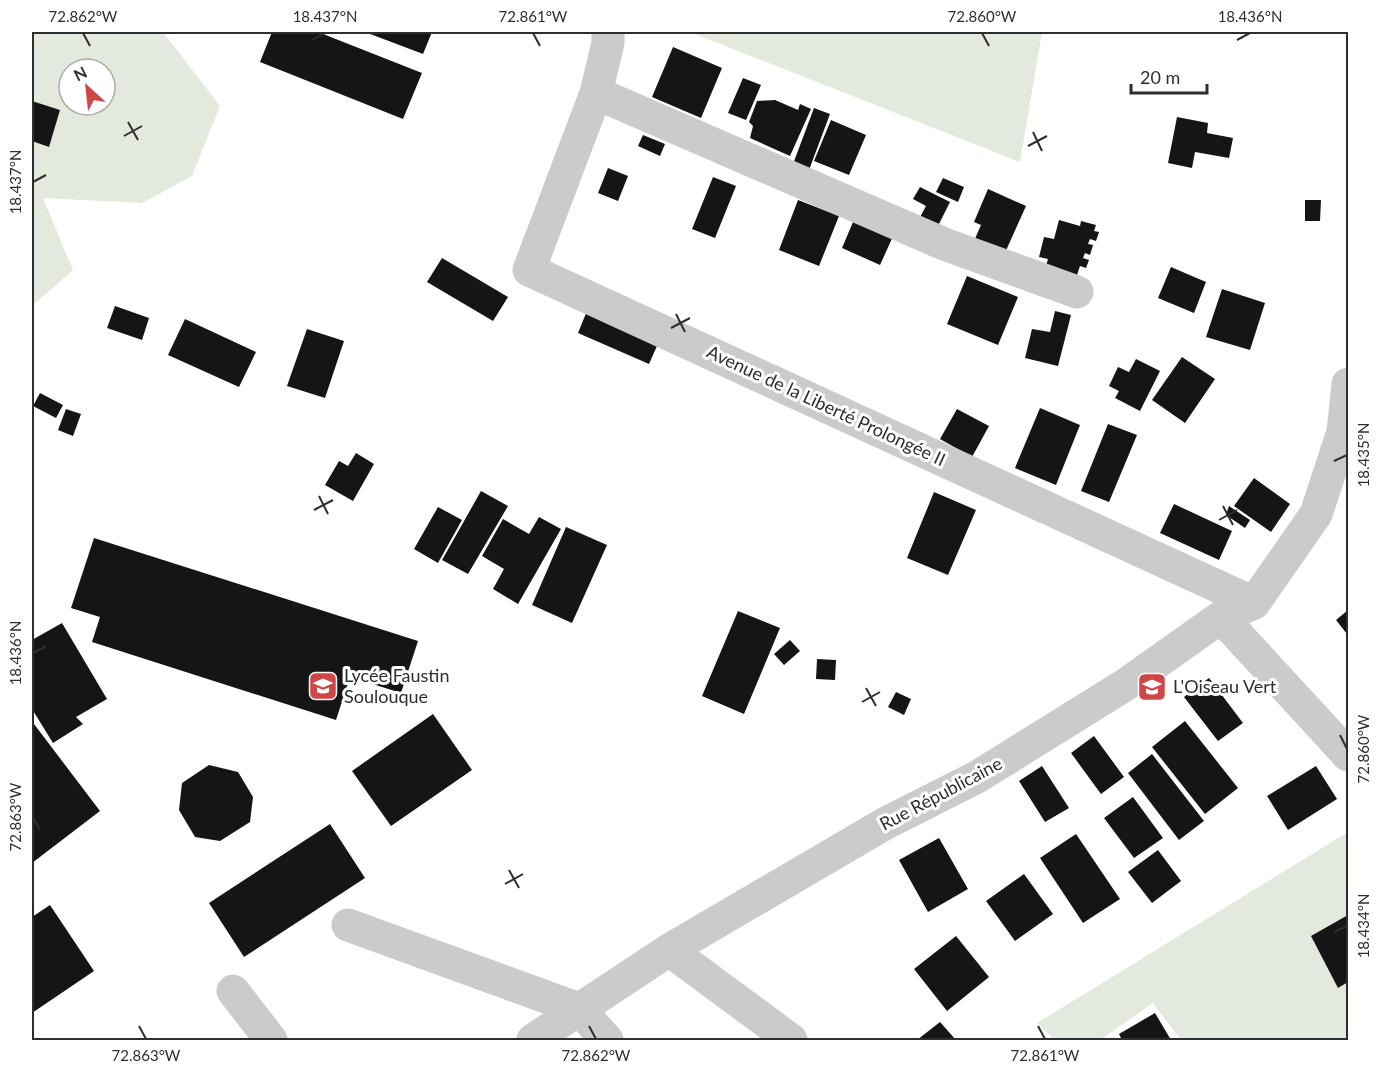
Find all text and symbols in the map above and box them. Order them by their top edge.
text: 72.862°W [49,7,118,25]
text: 18.437°N [293,7,357,25]
text: 72.861°W [499,7,568,25]
text: 72.860°W [948,7,1017,25]
text: 18.436°N [1218,7,1282,25]
north arrow [57,57,117,117]
scale bar [1131,57,1208,95]
text: N [70,62,90,84]
text: 20 m [1140,66,1180,88]
text: 18.437°N [6,150,24,214]
street label: Avenue de la Liberté Prolongée II [704,340,949,470]
text: 18.435°N [1354,423,1372,487]
text: 18.436°N [6,621,24,685]
place label: Lycée Faustin Soulouque [344,664,449,707]
school or university icon: Lycée Faustin Soulouque [307,670,339,702]
school or university icon: L'Oiseau Vert [1136,671,1168,703]
place label: L'Oiseau Vert [1173,675,1277,697]
text: 72.860°W [1354,714,1372,783]
street label: Rue Républicaine [876,752,1005,835]
text: 72.863°W [6,782,24,851]
text: 18.434°N [1354,894,1372,958]
text: 72.863°W [112,1046,181,1064]
text: 72.862°W [562,1046,631,1064]
text: 72.861°W [1011,1046,1080,1064]

